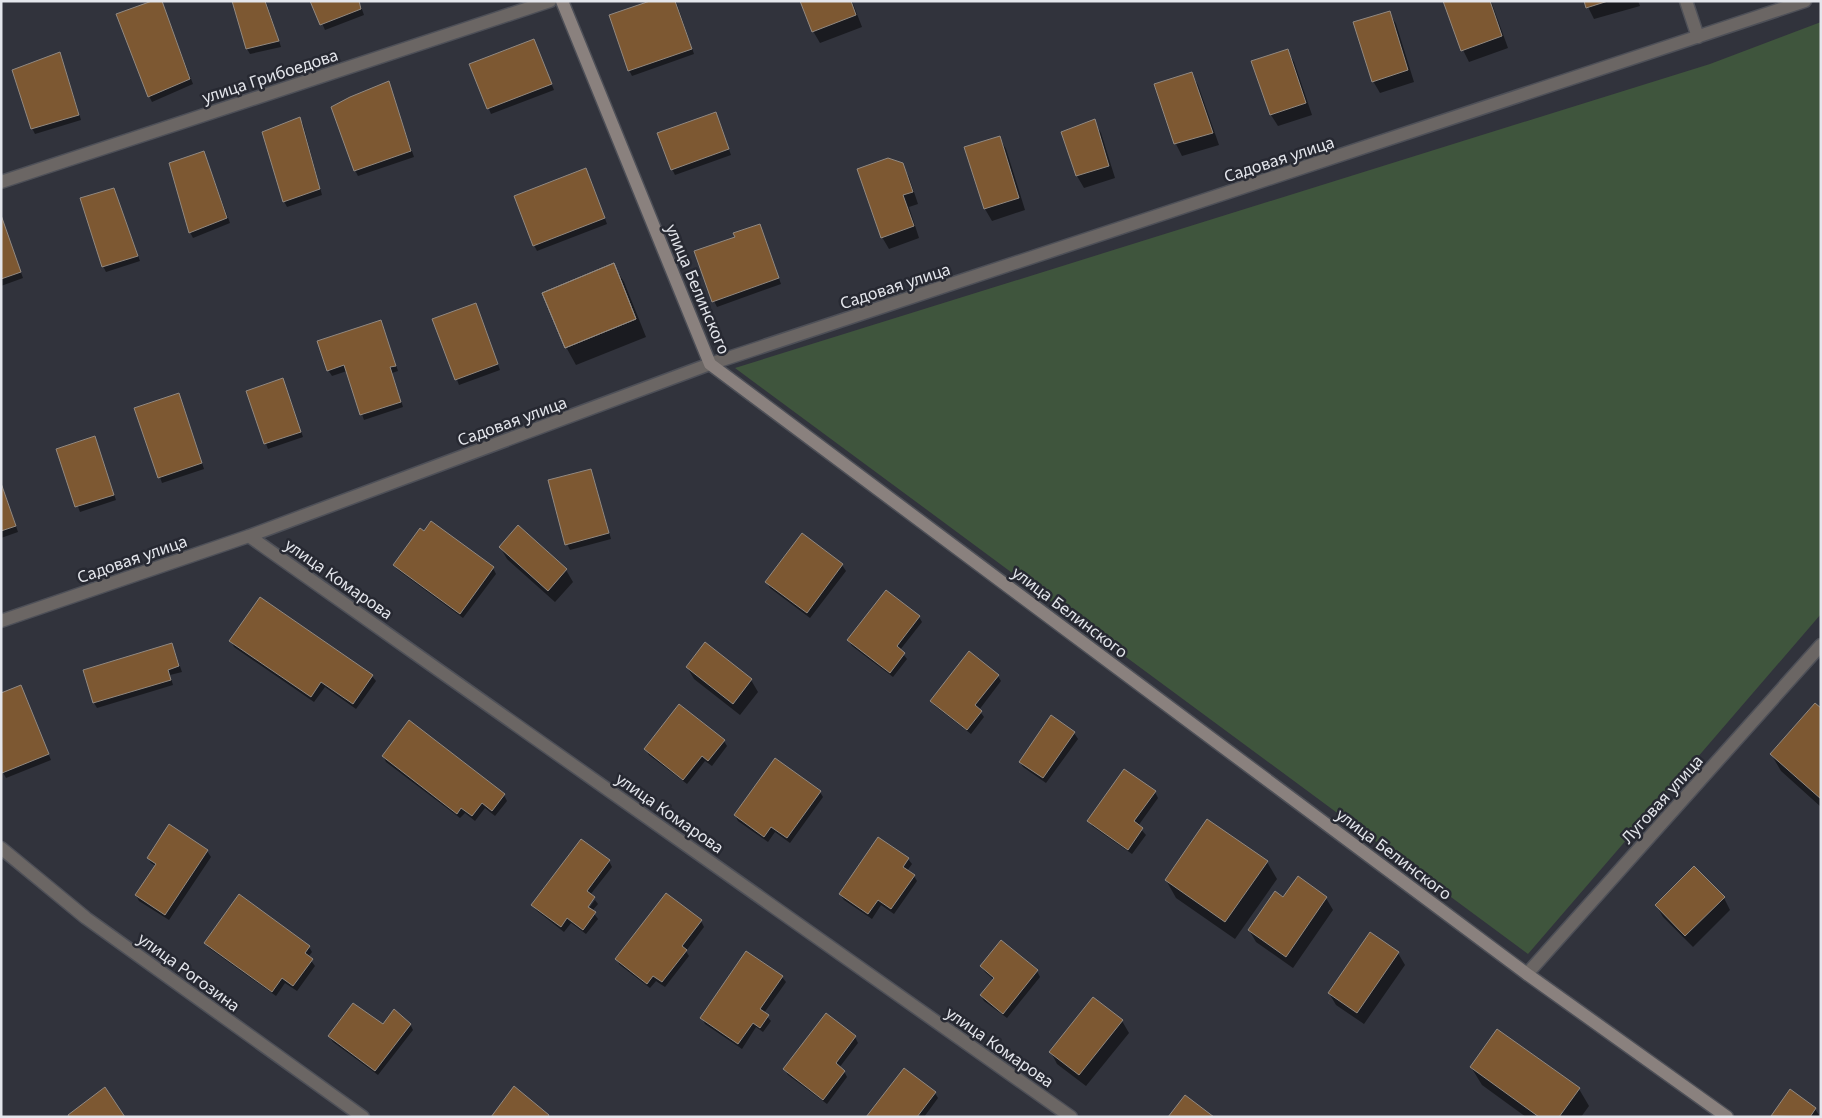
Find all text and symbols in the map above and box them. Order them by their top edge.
street label: улица Грибоедова [199,44,341,108]
street label: Садовая улица [1221,131,1337,187]
street label: улица Белинского [661,221,735,357]
street label: Садовая улица [837,258,953,314]
street label: Садовая улица [454,391,570,451]
street label: Садовая улица [74,530,190,588]
street label: улица Комарова [281,534,397,624]
street label: улица Белинского [1008,561,1132,663]
street label: Луговая улица [1616,750,1708,848]
street label: улица Комарова [612,768,728,858]
street label: улица Белинского [1332,803,1456,905]
street label: улица Рогозина [133,927,245,1017]
street label: улица Комарова [942,1002,1058,1092]

